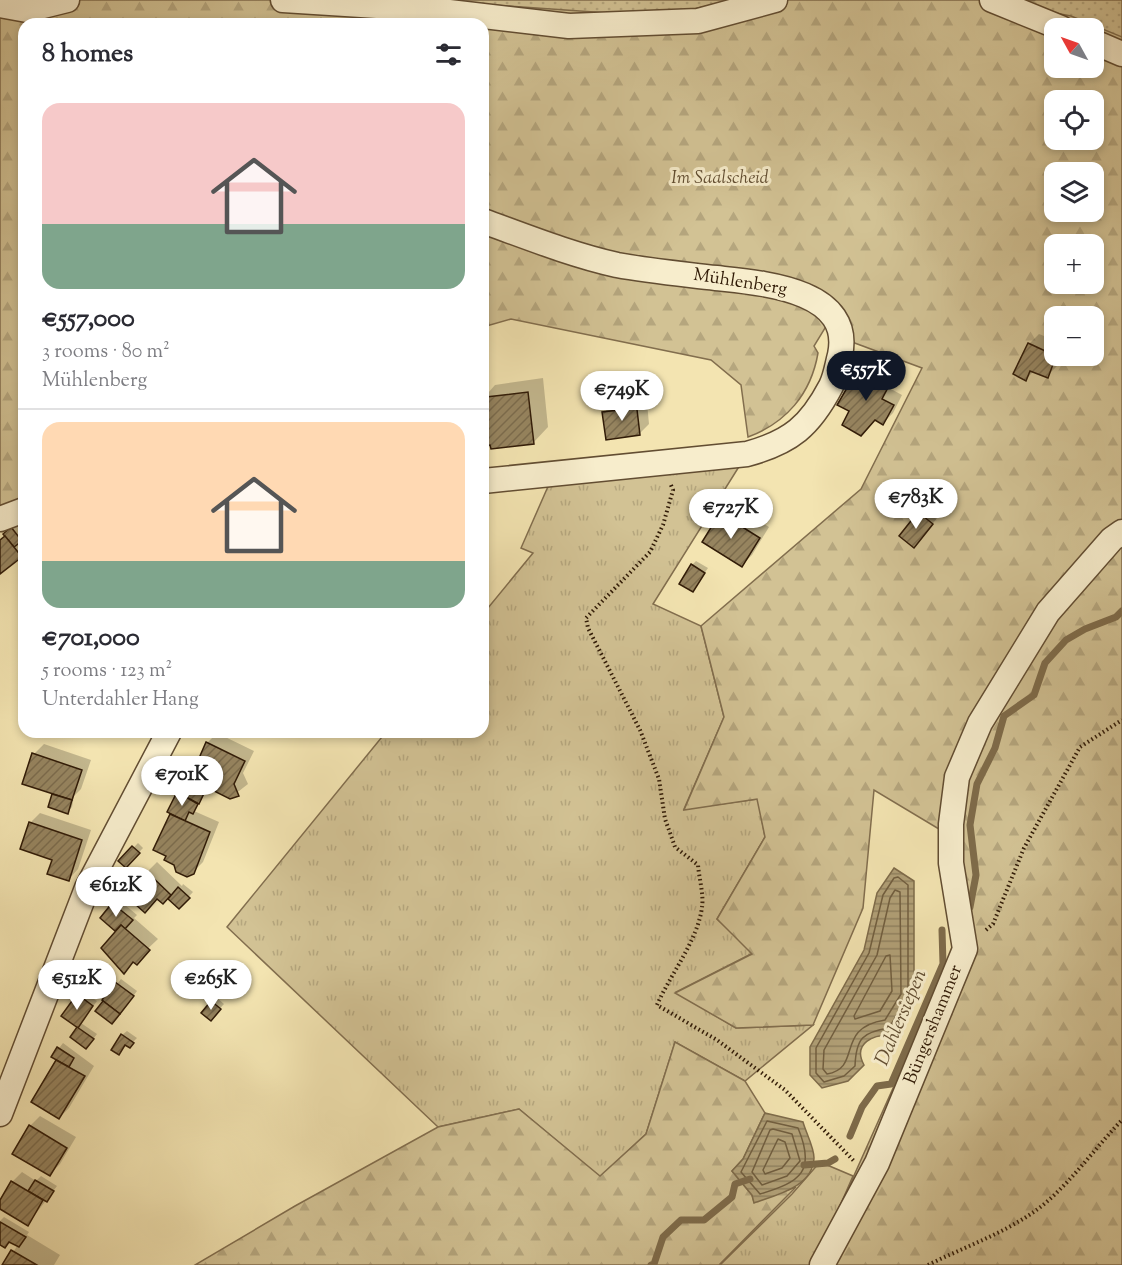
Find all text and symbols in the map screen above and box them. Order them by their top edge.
north arrow [1044,18,1104,78]
map controls [1044,18,1104,366]
text: 8 homes [42,36,133,73]
icon: filters [432,38,465,71]
button: locate [1044,90,1104,150]
icon: home [200,142,308,250]
button: layers [1044,162,1104,222]
park label: Im Saalscheid [671,166,769,192]
button: + [1044,234,1104,294]
street label: Mühlenberg [691,263,789,303]
text: €557,000 [42,301,135,338]
button: − [1044,306,1104,366]
text: 3 rooms · 80 m² [42,338,170,367]
pin: €557K [824,351,908,402]
text: €557K [841,356,891,385]
text: Mühlenberg [42,367,147,396]
pin: €749K [580,371,664,422]
text: €749K [594,376,650,405]
icon: home [200,461,308,569]
pin: €783K [874,479,958,530]
text: €783K [889,484,943,513]
pin: €727K [689,489,773,540]
text: €727K [703,494,759,523]
text: €701,000 [42,620,140,657]
text: 5 rooms · 123 m² [42,657,172,686]
text: Unterdahler Hang [42,686,199,715]
pin: €701K [140,756,224,807]
text: €701K [155,761,209,790]
pin: €612K [74,867,158,918]
text: €612K [90,872,142,901]
pin: €512K [35,960,119,1011]
pin: €265K [169,960,253,1011]
street label: Büngershammer [898,961,970,1089]
text: €512K [52,965,102,994]
text: €265K [185,965,237,994]
water label: Dahlersiepen [869,965,935,1071]

